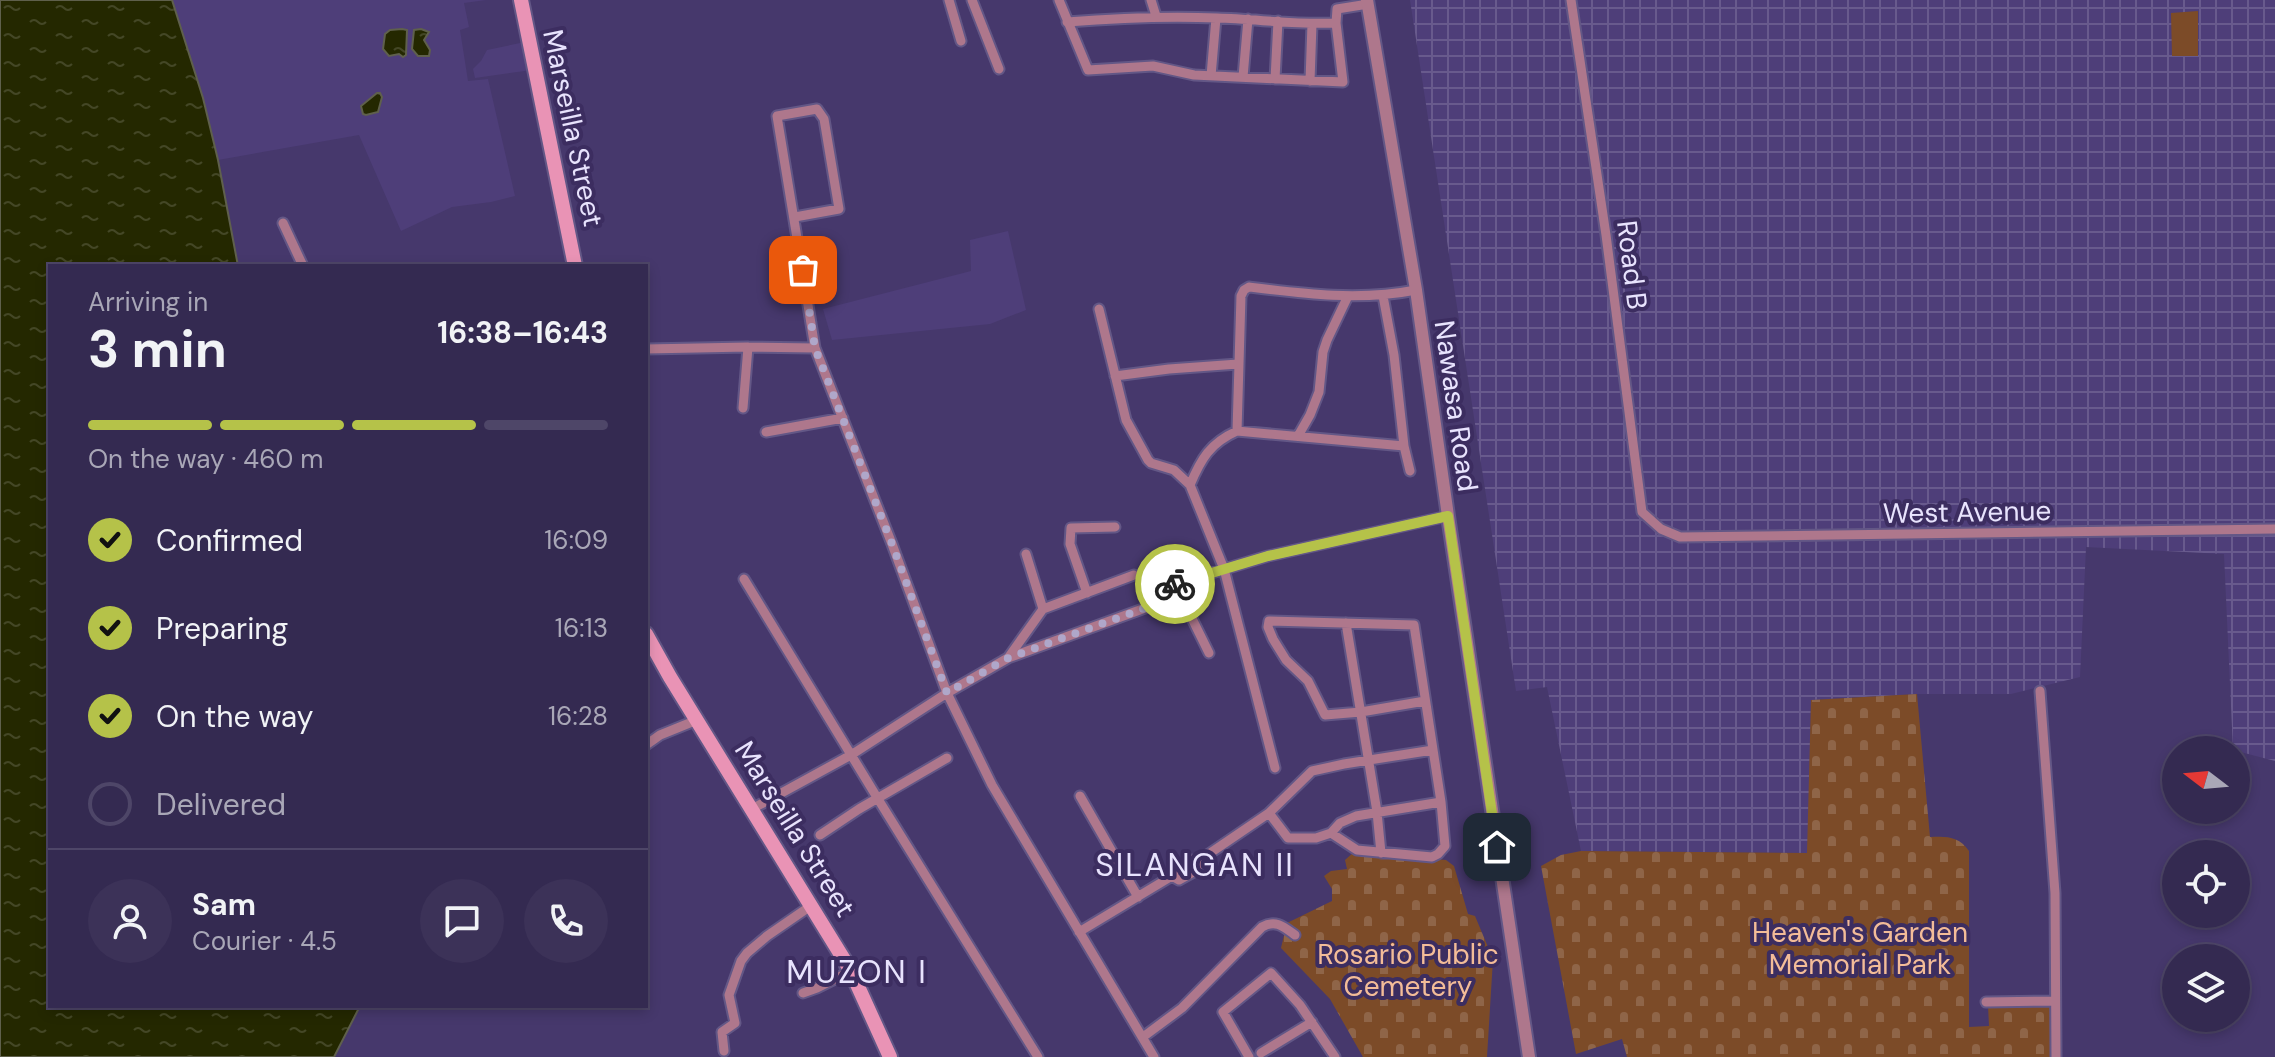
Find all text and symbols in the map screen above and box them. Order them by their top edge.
street label: Marseilla Street [534,26,612,230]
street label: Road B [1608,218,1656,312]
pin [769,236,837,304]
icon: bag [781,248,825,292]
text: Arriving in [88,285,208,319]
text: 16:38–16:43 [437,313,608,352]
text: 3 min [88,315,227,383]
street label: Nawasa Road [1426,318,1486,494]
text: On the way · 460 m [88,442,323,476]
street label: West Avenue [1882,492,2052,532]
icon: check [88,518,132,562]
text: Confirmed [156,521,303,560]
text: 16:09 [544,523,608,557]
courier [1135,544,1215,624]
icon: bike [1153,562,1197,606]
icon: check [88,606,132,650]
text: Preparing [156,609,288,648]
text: 16:13 [555,611,608,645]
icon: check [88,694,132,738]
text: On the way [156,697,313,736]
text: 16:28 [548,699,608,733]
street label: Marseilla Street [726,734,864,924]
north arrow [2162,736,2250,824]
map controls [2162,736,2250,1032]
text: Delivered [156,785,286,824]
pin [1463,813,1531,881]
icon: home [1475,825,1519,869]
button: locate [2162,840,2250,928]
district label: SILANGAN II [1095,844,1295,886]
button: person [88,879,172,963]
button: chat [420,879,504,963]
button: phone [524,879,608,963]
text: Sam [192,885,256,924]
park label: Heaven's Garden Memorial Park [1752,914,1968,983]
text: Courier · 4.5 [192,924,337,958]
park label: Rosario Public Cemetery [1317,936,1499,1005]
button: layers [2162,944,2250,1032]
district label: MUZON I [786,951,928,993]

